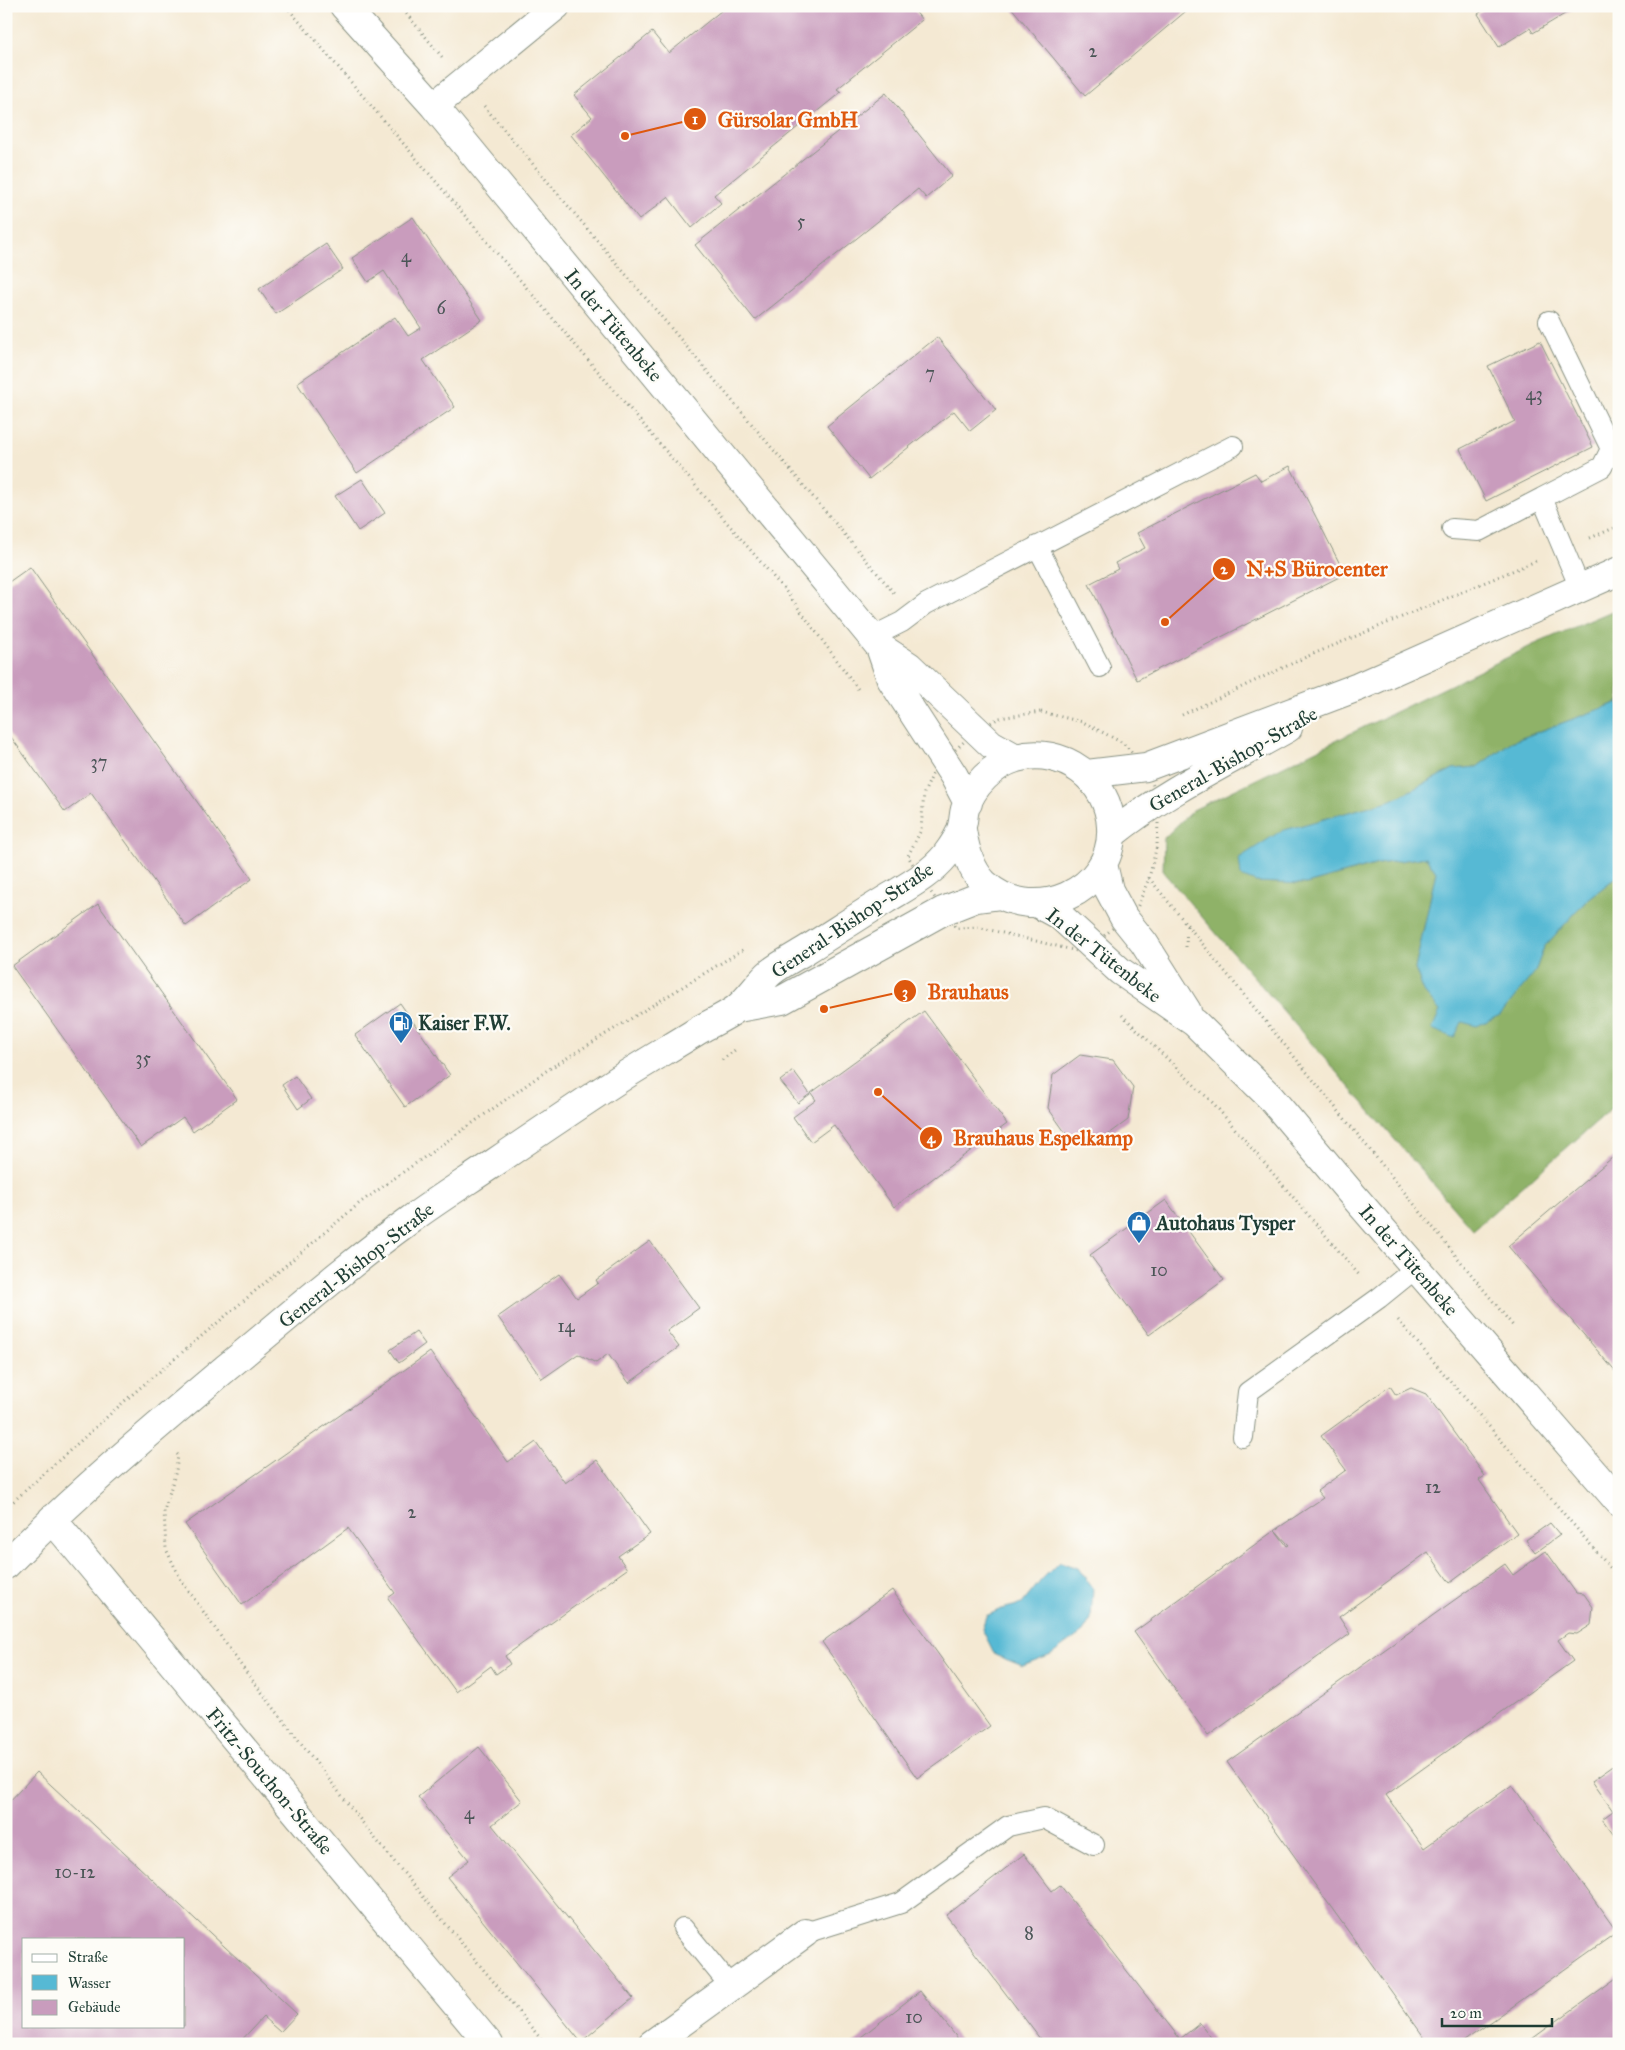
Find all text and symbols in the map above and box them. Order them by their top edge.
house number: 2 [1089,40,1098,62]
callout: Gürsolar GmbH [683,101,868,137]
text: Gürsolar GmbH [718,107,858,133]
text: 1 [692,110,698,128]
house number: 5 [797,210,806,232]
house number: 4 [401,245,412,267]
street label: In der Tütenbeke [560,264,668,386]
house number: 6 [436,297,446,319]
house number: 7 [925,362,935,384]
house number: 43 [1525,383,1543,405]
callout: N+S Bürocenter [1212,551,1398,587]
text: N+S Bürocenter [1246,556,1389,582]
text: 2 [1220,560,1228,578]
street label: General-Bishop-Straße [1145,701,1321,817]
house number: 37 [91,751,107,773]
street label: General-Bishop-Straße [766,857,938,983]
street label: In der Tütenbeke [1042,903,1166,1007]
callout: Brauhaus [893,973,1019,1009]
text: Brauhaus [927,979,1009,1005]
text: 3 [902,983,908,1002]
fuel station icon: Kaiser F.W. [388,1010,414,1044]
place label: Kaiser F.W. [418,1011,511,1035]
house number: 35 [135,1047,151,1069]
callout: Brauhaus Espelkamp [918,1120,1143,1156]
text: Brauhaus Espelkamp [953,1125,1134,1151]
text: 4 [927,1129,936,1148]
street label: General-Bishop-Straße [274,1197,438,1333]
street label: In der Tütenbeke [1354,1199,1464,1321]
shop icon: Autohaus Tysper [1126,1210,1152,1244]
place label: Autohaus Tysper [1154,1211,1296,1236]
house number: 10 [1150,1259,1168,1281]
house number: 14 [557,1315,576,1337]
house number: 12 [1425,1476,1441,1498]
house number: 2 [408,1501,417,1523]
street label: Fritz-Souchon-Straße [202,1703,338,1859]
house number: 4 [464,1802,475,1824]
house number: 10-12 [55,1861,96,1883]
house number: 8 [1024,1922,1034,1944]
legend [22,1938,185,2028]
text: Straße [68,1948,108,1966]
text: Wasser [68,1974,111,1992]
scale bar [1442,1995,1552,2027]
text: Gebäude [68,1998,121,2016]
text: 20 m [1450,2004,1482,2022]
house number: 10 [905,2006,923,2028]

